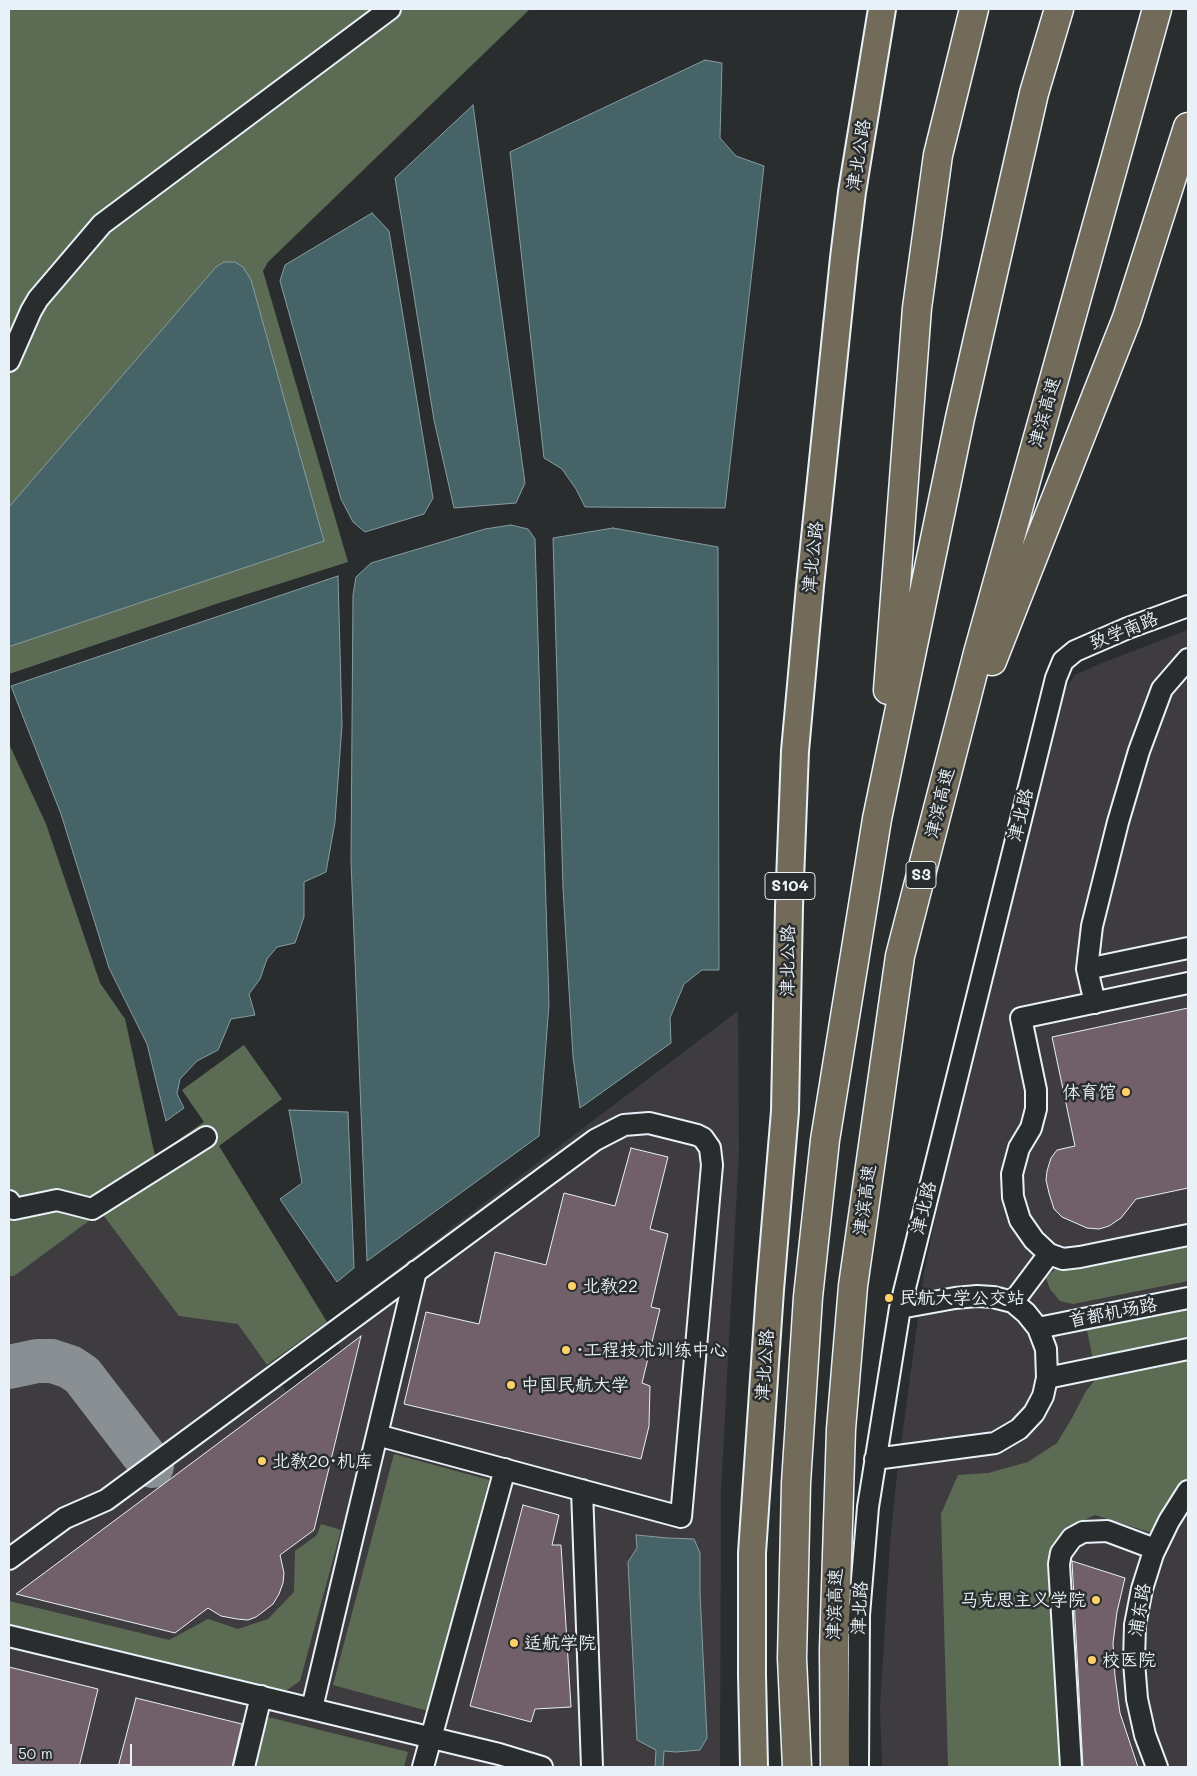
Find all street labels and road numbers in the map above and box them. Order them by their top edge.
street label: 津北公路 [843,118,875,192]
street label: 津滨高速 [1025,374,1065,450]
street label: 津北公路 [798,520,828,594]
street label: 致学南路 [1087,608,1161,654]
street label: 津滨高速 [921,765,959,841]
street label: 津北路 [1004,786,1038,844]
road number: S3 [906,862,936,888]
road number: S104 [765,872,815,899]
street label: 津北公路 [777,925,799,997]
street label: 津滨高速 [849,1163,881,1237]
street label: 津北路 [907,1179,941,1237]
street label: 首都机场路 [1067,1294,1159,1332]
street label: 津北公路 [752,1328,778,1402]
street label: 津滨高速 [823,1568,847,1640]
street label: 津北路 [848,1580,872,1636]
street label: 浦东路 [1125,1582,1155,1638]

